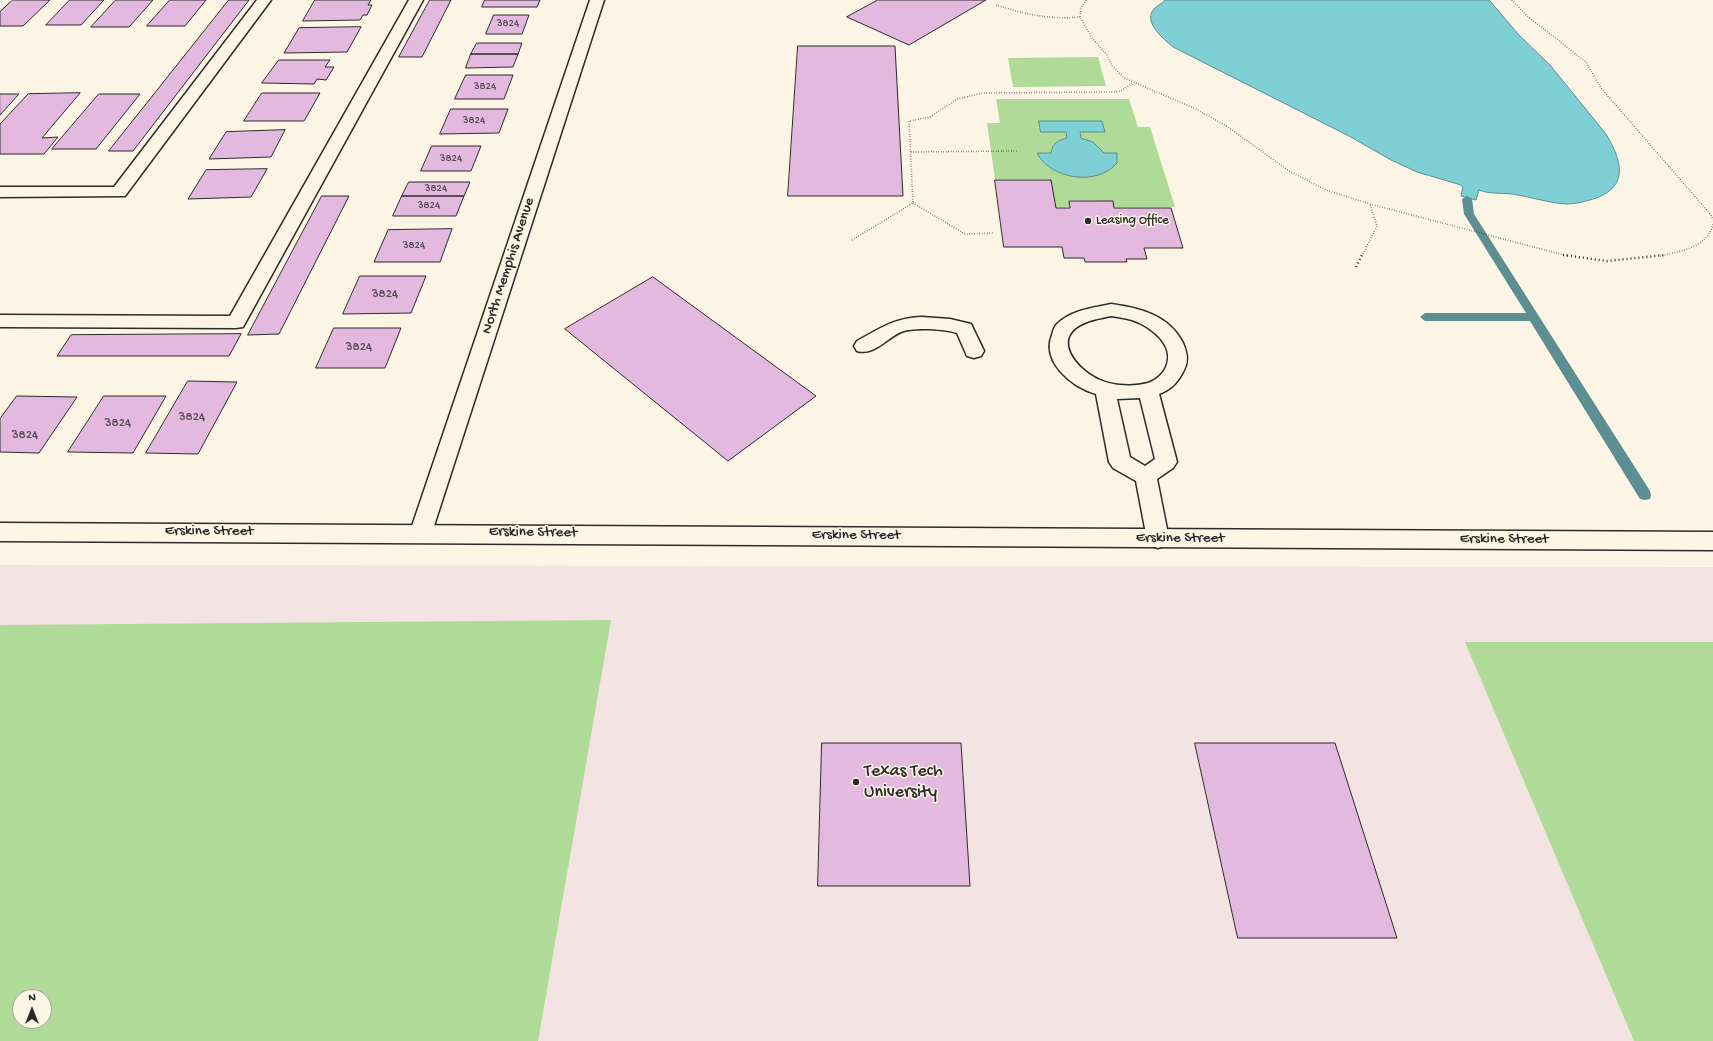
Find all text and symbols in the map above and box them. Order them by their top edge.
house number: 3824 [497,17,519,31]
house number: 3824 [474,80,496,94]
house number: 3824 [463,114,485,128]
house number: 3824 [440,152,462,166]
house number: 3824 [425,182,447,196]
street label: North Memphis Avenue [478,196,540,336]
house number: 3824 [418,199,440,213]
place label: Leasing Office [1096,213,1169,229]
marker: Leasing Office [1083,216,1093,226]
house number: 3824 [403,239,425,253]
house number: 3824 [372,287,398,303]
house number: 3824 [346,340,372,356]
house number: 3824 [179,410,205,426]
house number: 3824 [105,416,131,432]
house number: 3824 [12,428,38,444]
street label: Erskine Street [165,523,253,541]
street label: Erskine Street [489,523,577,543]
street label: Erskine Street [812,527,900,545]
street label: Erskine Street [1136,530,1224,548]
street label: Erskine Street [1460,531,1548,549]
place label: Texas Tech University [864,761,943,804]
marker: Texas Tech University [851,777,861,787]
north arrow [12,989,52,1029]
text: N [28,992,36,1004]

